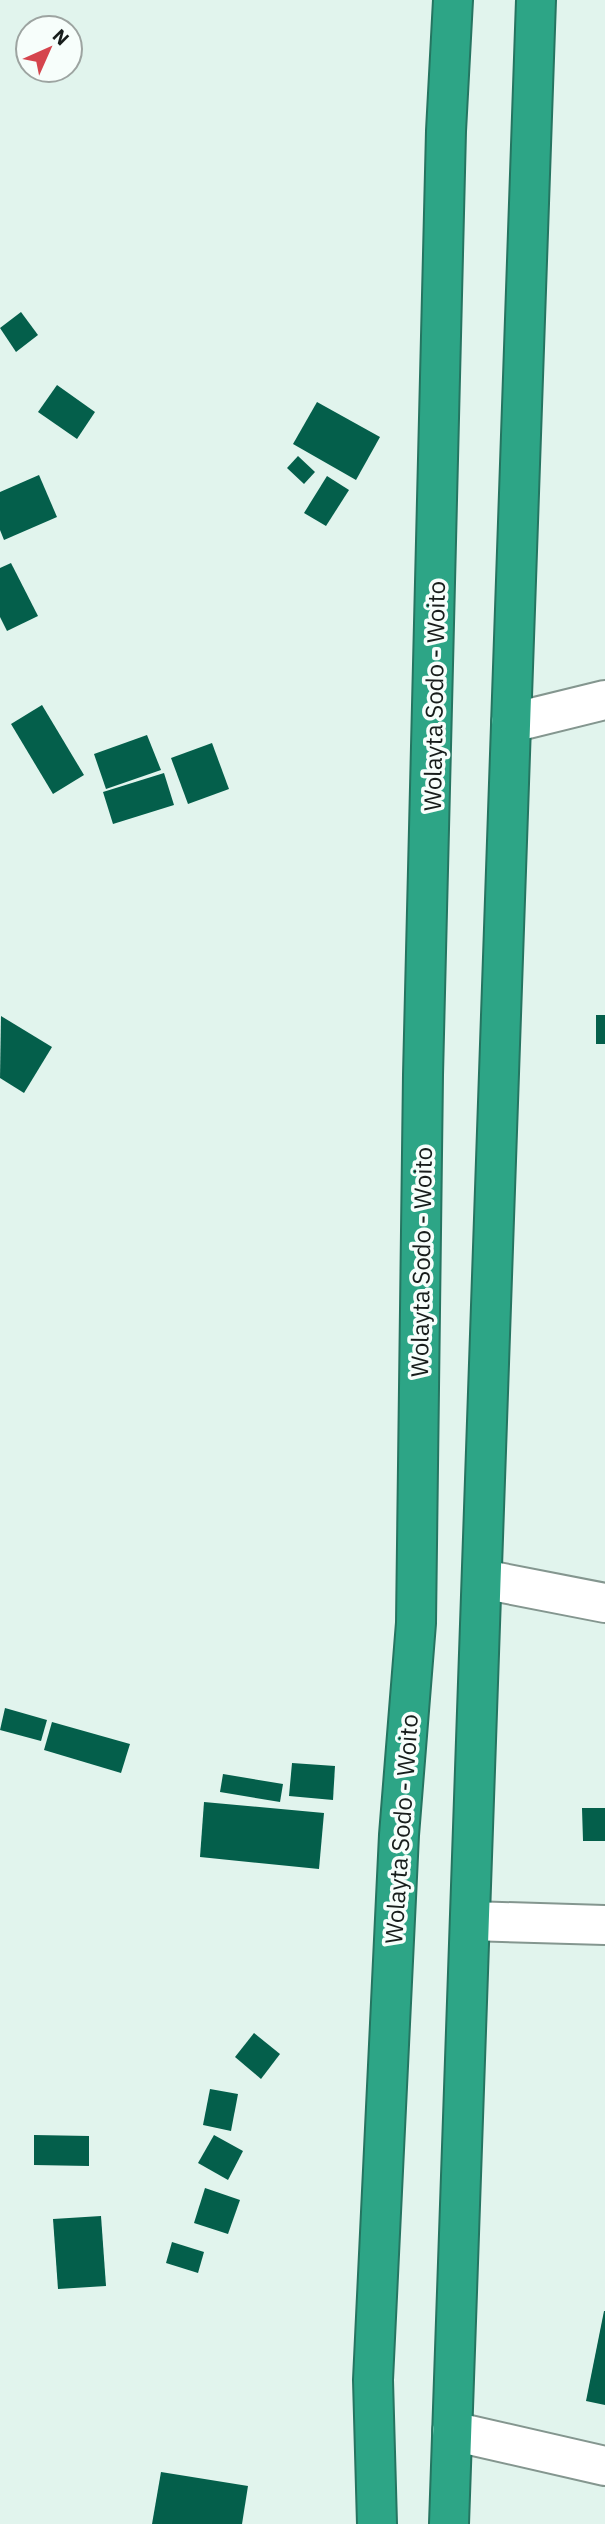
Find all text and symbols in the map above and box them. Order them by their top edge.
north arrow [14,14,84,84]
text: N [48,24,74,50]
street label: Wolayta Sodo - Woito [416,581,452,811]
street label: Wolayta Sodo - Woito [403,1147,439,1377]
street label: Wolayta Sodo - Woito [377,1713,425,1945]

